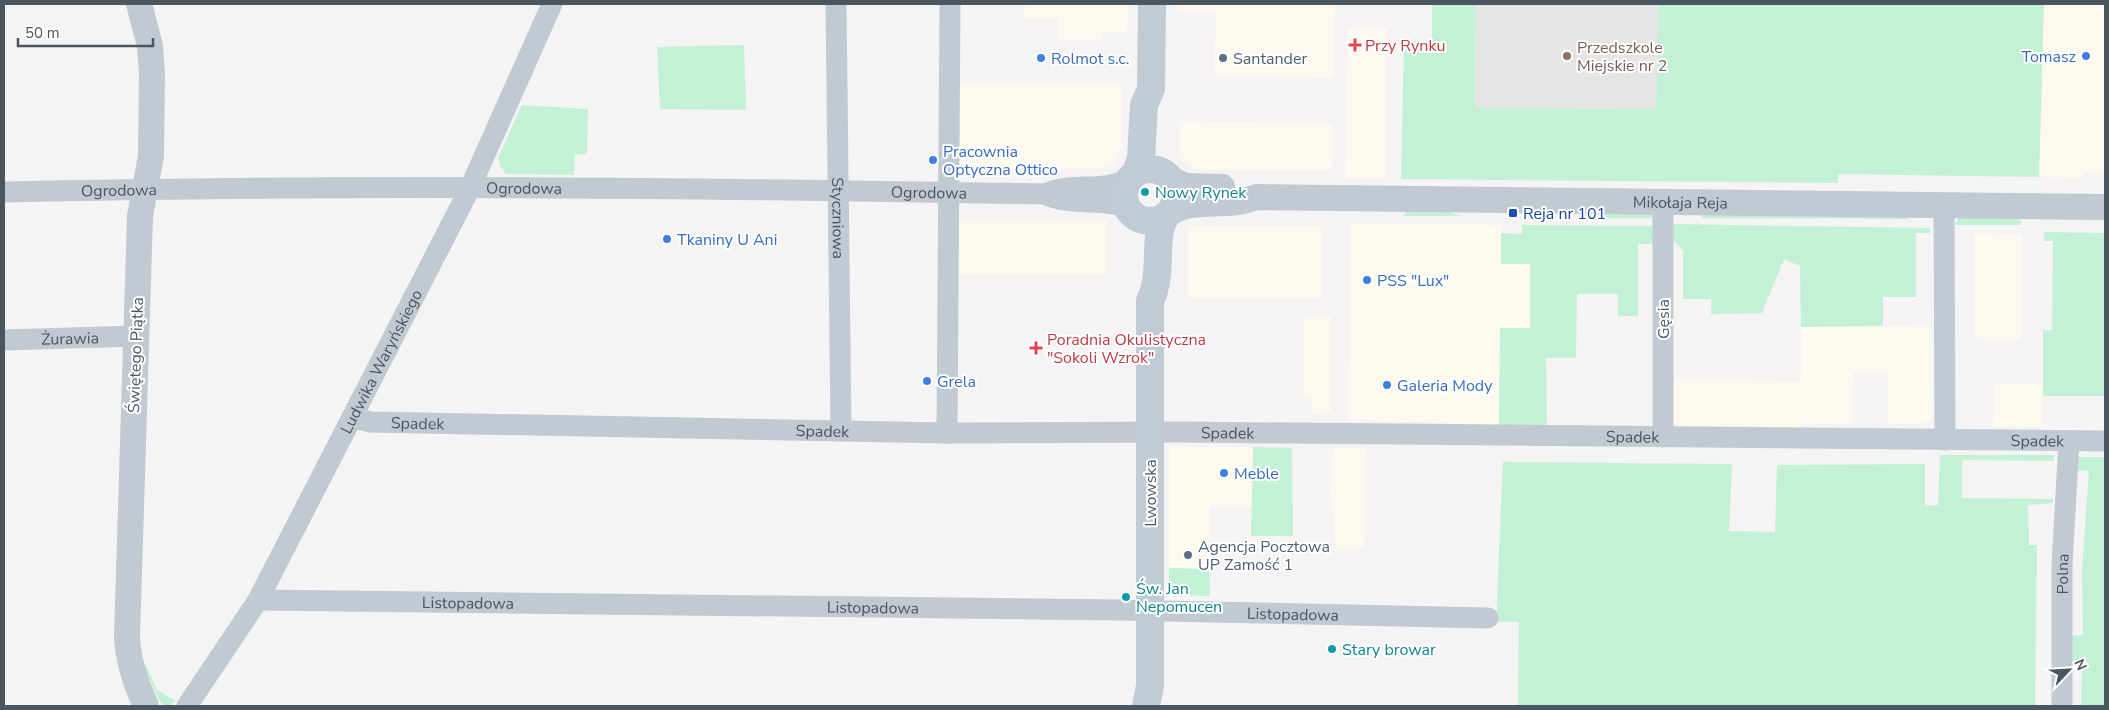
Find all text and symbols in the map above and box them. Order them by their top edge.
scale bar [18,15,152,47]
text: 50 m [25,23,60,43]
place label: Przy Rynku [1365,35,1445,57]
place label: Przedszkole Miejskie nr 2 [1577,37,1667,77]
marker: Przy Rynku [1349,39,1361,51]
place label: Tomasz [2021,46,2076,68]
place label: Rolmot s.c. [1051,48,1130,70]
place label: Santander [1233,48,1307,70]
marker: Przedszkole Miejskie nr 2 [1561,50,1573,62]
marker: Tomasz [2080,50,2092,62]
marker: Rolmot s.c. [1035,52,1047,64]
marker: Santander [1217,52,1229,64]
place label: Pracownia Optyczna Ottico [943,141,1058,181]
marker: Pracownia Optyczna Ottico [927,154,939,166]
street label: Styczniowa [826,177,849,259]
street label: Ogrodowa [486,178,562,200]
street label: Ogrodowa [81,179,157,202]
street label: Ogrodowa [891,181,967,205]
place label: Nowy Rynek [1155,182,1247,204]
marker: Nowy Rynek [1139,186,1151,198]
street label: Mikołaja Reja [1633,191,1728,215]
place label: Reja nr 101 [1523,203,1606,225]
marker: Reja nr 101 [1507,207,1519,219]
place label: Tkaniny U Ani [677,229,777,251]
marker: Tkaniny U Ani [661,233,673,245]
place label: PSS "Lux" [1377,270,1449,292]
marker: PSS "Lux" [1361,274,1373,286]
street label: Ludwika Waryńskiego [335,286,428,438]
street label: Świętego Piątka [123,297,149,413]
street label: Gęsia [1653,299,1675,339]
street label: Żurawia [41,327,99,351]
place label: Poradnia Okulistyczna "Sokoli Wzrok" [1047,329,1206,369]
marker: Poradnia Okulistyczna "Sokoli Wzrok" [1029,341,1043,355]
place label: Grela [937,371,976,393]
marker: Grela [921,375,933,387]
place label: Galeria Mody [1397,375,1493,397]
marker: Galeria Mody [1381,379,1393,391]
street label: Spadek [391,412,446,435]
street label: Spadek [796,420,850,443]
street label: Spadek [1201,422,1255,445]
street label: Spadek [1606,426,1660,449]
street label: Spadek [2011,430,2065,453]
street label: Lwowska [1140,459,1162,527]
place label: Meble [1234,463,1279,485]
marker: Meble [1218,467,1230,479]
place label: Agencja Pocztowa UP Zamość 1 [1198,536,1330,576]
marker: Agencja Pocztowa UP Zamość 1 [1182,549,1194,561]
street label: Polna [2052,553,2075,595]
place label: Św. Jan Nepomucen [1136,578,1222,618]
marker: Św. Jan Nepomucen [1120,591,1132,603]
street label: Listopadowa [422,592,514,615]
street label: Listopadowa [827,597,919,620]
street label: Listopadowa [1247,603,1339,627]
place label: Stary browar [1342,639,1436,661]
marker: Stary browar [1326,643,1338,655]
north arrow [2044,645,2094,695]
text: N [2070,656,2091,673]

